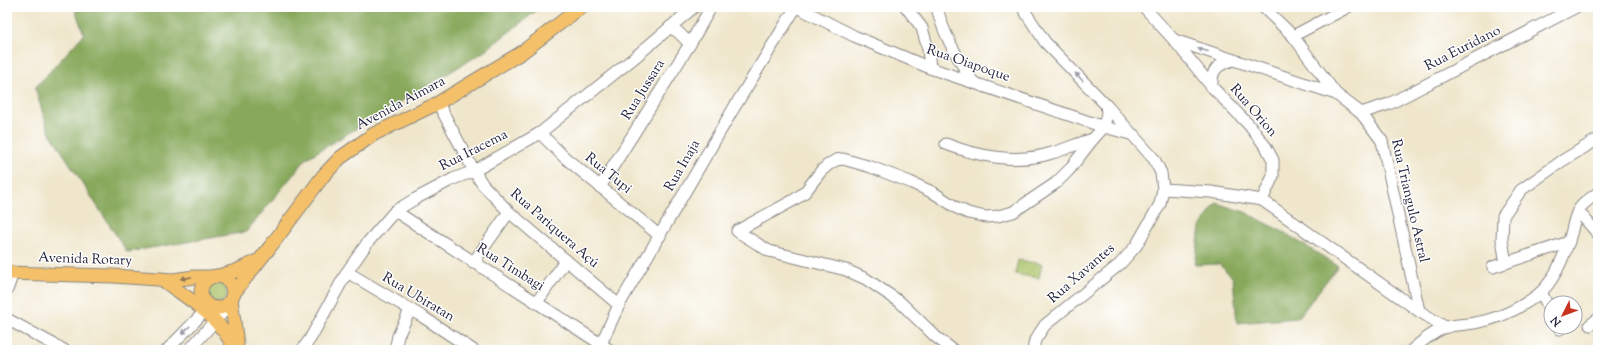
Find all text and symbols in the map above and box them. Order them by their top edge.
street label: Rua Euridano [1421,21,1505,77]
street label: Rua Oiapoque [924,40,1012,88]
one-way arrow [1197,47,1209,53]
street label: Rua Jussara [617,55,671,124]
street label: Avenida Aimara [353,72,450,136]
one-way arrow [1074,72,1084,82]
street label: Rua Orion [1224,80,1282,142]
street label: Rua Iracema [436,125,512,177]
street label: Rua Inaja [660,136,706,196]
street label: Rua Triangulo Astral [1385,137,1433,265]
street label: Rua Tupi [580,149,636,199]
street label: Rua Pariquera Açú [505,185,603,273]
street label: Rua Timbagi [472,239,548,297]
street label: Rua Xavantes [1044,239,1120,309]
street label: Avenida Rotary [38,248,132,272]
street label: Rua Ubiratan [378,268,458,328]
one-way arrow [180,275,192,281]
north arrow [1543,295,1583,335]
text: N [1547,312,1566,330]
one-way arrow [182,325,191,335]

